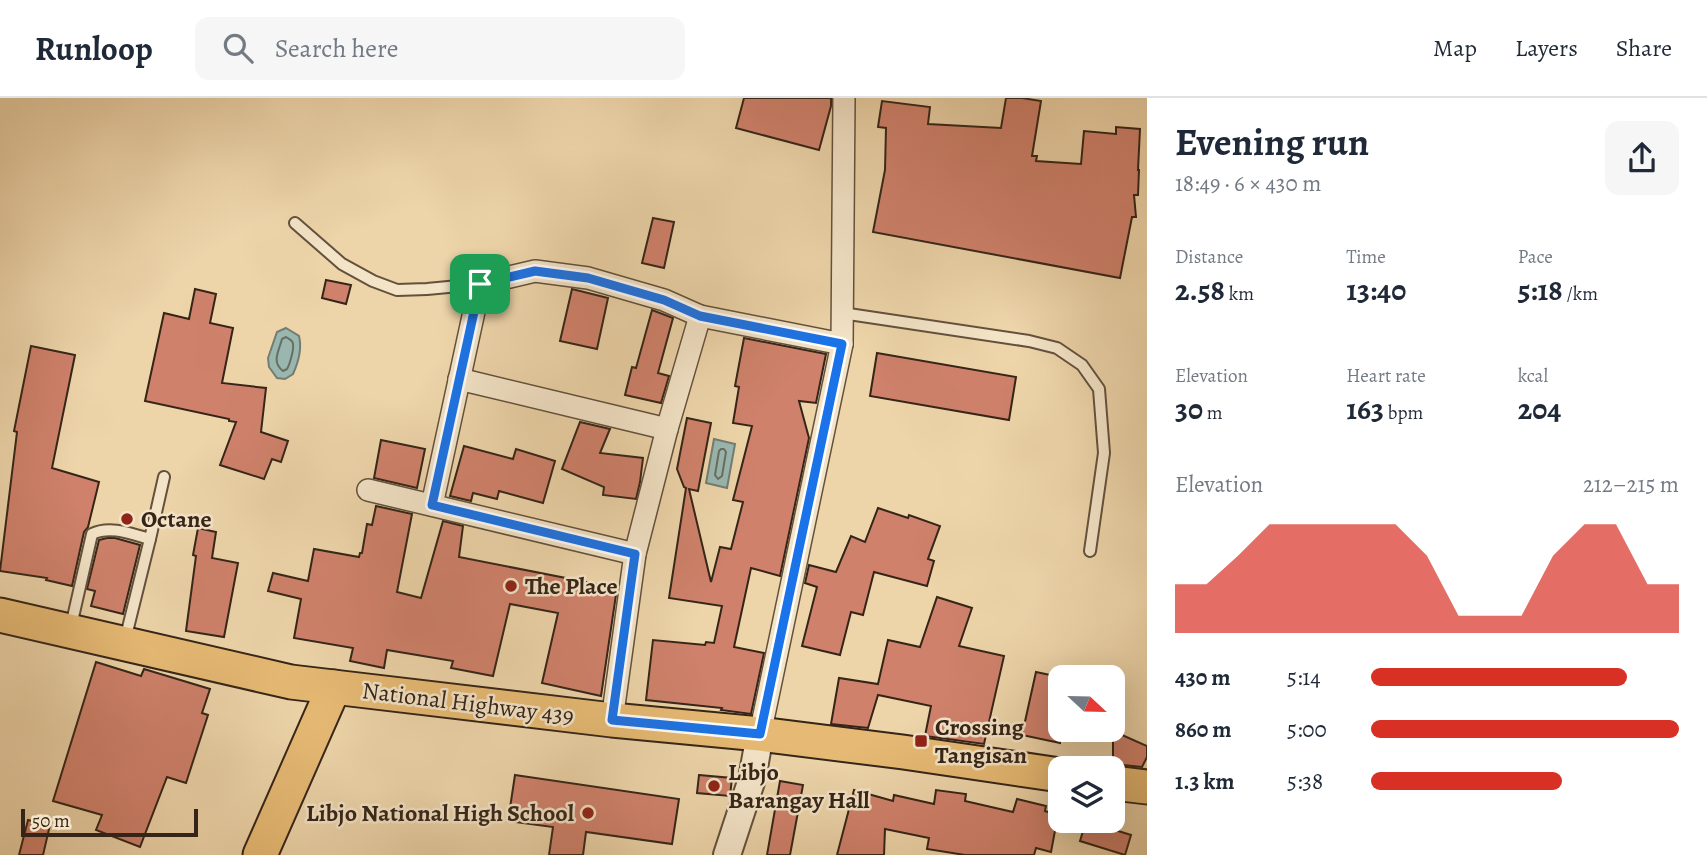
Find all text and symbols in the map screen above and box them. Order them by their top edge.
search box [195,17,685,80]
text: Runloop [35,26,153,71]
icon: search [219,29,257,67]
text: Search here [275,31,398,66]
text: Map [1433,32,1477,64]
text: Layers [1515,32,1578,64]
text: Share [1616,32,1672,64]
text: Evening run [1175,116,1369,168]
button: share [1605,121,1679,195]
text: 18:49 · 6 × 430 m [1175,168,1321,199]
text: Distance [1175,244,1243,270]
text: Time [1346,244,1386,270]
text: Pace [1518,244,1553,270]
pin [450,254,510,314]
icon: arrive [461,265,499,303]
text: 2.58 [1175,270,1225,310]
text: 13:40 [1346,270,1406,310]
text: 5:18 [1518,270,1563,310]
text: km [1225,281,1254,307]
text: /km [1563,281,1598,307]
text: Elevation [1175,363,1248,389]
text: Heart rate [1346,363,1426,389]
text: kcal [1518,363,1548,389]
text: 30 [1175,389,1203,429]
text: 163 [1346,389,1384,429]
text: 204 [1518,389,1561,429]
text: m [1203,400,1223,426]
text: bpm [1384,400,1423,426]
text: Elevation [1175,469,1263,500]
text: 212–215 m [1583,469,1679,500]
place label: Octane [141,503,212,535]
marker: Octane [119,511,135,527]
place label: The Place [525,570,618,602]
marker: The Place [503,578,519,594]
text: 430 m [1175,662,1231,693]
text: 5:14 [1287,662,1321,693]
north arrow [1048,665,1125,742]
map controls [1048,665,1125,833]
street label: National Highway 439 [360,674,576,732]
place label: Crossing Tangisan [935,711,1027,771]
text: 860 m [1175,714,1232,745]
text: 5:00 [1287,714,1327,745]
marker: Crossing Tangisan [913,733,929,749]
place label: Libjo Barangay Hall [728,756,870,816]
button: layers [1048,756,1125,833]
text: 1.3 km [1175,766,1235,797]
text: 5:38 [1287,766,1323,797]
marker: Libjo Barangay Hall [706,778,722,794]
place label: Libjo National High School [306,797,575,829]
marker: Libjo National High School [580,805,596,821]
scale bar [21,806,198,838]
text: 50 m [32,808,70,834]

